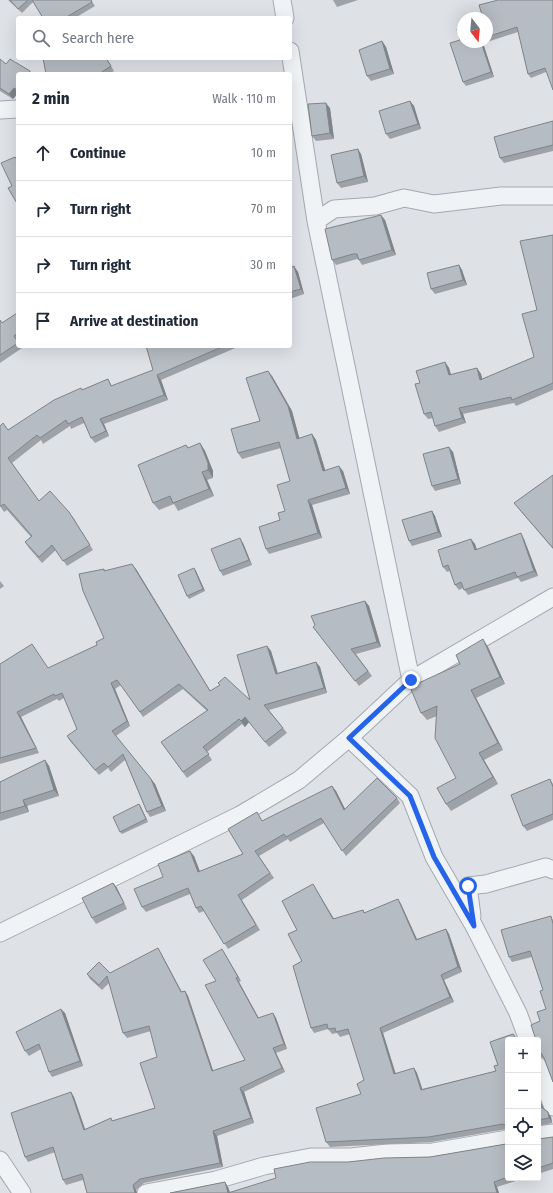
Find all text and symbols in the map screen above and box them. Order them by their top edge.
north arrow [457,12,493,48]
search box [16,16,292,60]
icon: search [30,27,52,49]
text: Search here [62,29,134,47]
text: 2 min [32,88,70,109]
text: Walk · 110 m [212,91,276,106]
icon: ahead [32,142,54,164]
text: Continue [70,144,126,162]
text: 10 m [251,145,276,160]
icon: right [32,198,54,220]
text: Turn right [70,200,131,218]
text: 70 m [251,201,276,216]
icon: right [32,254,54,276]
text: Turn right [70,256,131,274]
text: 30 m [250,257,276,272]
icon: arrive [32,310,54,332]
text: Arrive at destination [70,312,198,330]
route end [402,671,420,689]
route start [459,877,477,895]
map controls [505,1037,541,1181]
button: + [505,1037,541,1073]
button: − [505,1073,541,1109]
button: locate [505,1109,541,1145]
button: layers [505,1145,541,1181]

